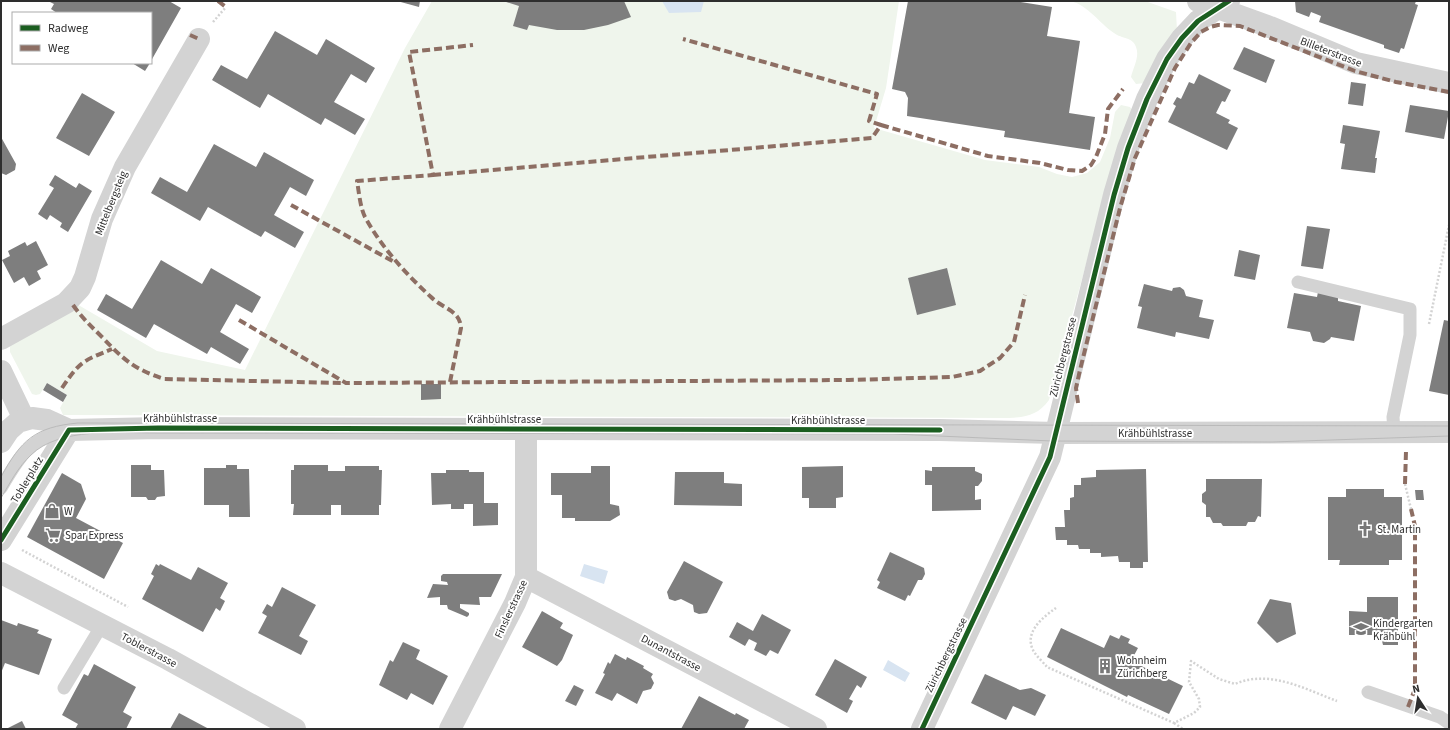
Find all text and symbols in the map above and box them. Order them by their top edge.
legend [12,12,152,64]
text: Radweg [48,20,88,37]
street label: Billeterstrasse [1298,33,1364,71]
text: Weg [48,40,69,57]
street label: Mittelbergsteig [91,168,131,238]
street label: Zürichbergstrasse [1046,315,1080,399]
street label: Krähbühlstrasse [143,411,218,426]
street label: Krähbühlstrasse [467,412,542,427]
street label: Krähbühlstrasse [791,413,866,428]
street label: Krähbühlstrasse [1118,426,1193,441]
street label: Toblerplatz [7,454,47,506]
shop icon: W [43,502,61,520]
place label: W [64,504,73,519]
church icon: St. Martin [1356,520,1374,538]
place label: St. Martin [1377,522,1421,537]
supermarket icon: Spar Express [44,526,62,544]
place label: Spar Express [65,528,124,543]
street label: Finslerstrasse [491,577,531,641]
street label: Zürichbergstrasse [921,614,971,695]
place label: Kindergarten Krähbühl [1373,616,1433,644]
school or university icon: Kindergarten Krähbühl [1352,620,1370,638]
street label: Toblerstrasse [118,629,180,671]
street label: Dunantstrasse [638,631,704,675]
place label: Wohnheim Zürichberg [1117,653,1167,681]
building icon: Wohnheim Zürichberg [1096,657,1114,675]
north arrow [1398,678,1438,718]
text: N [1411,681,1421,697]

